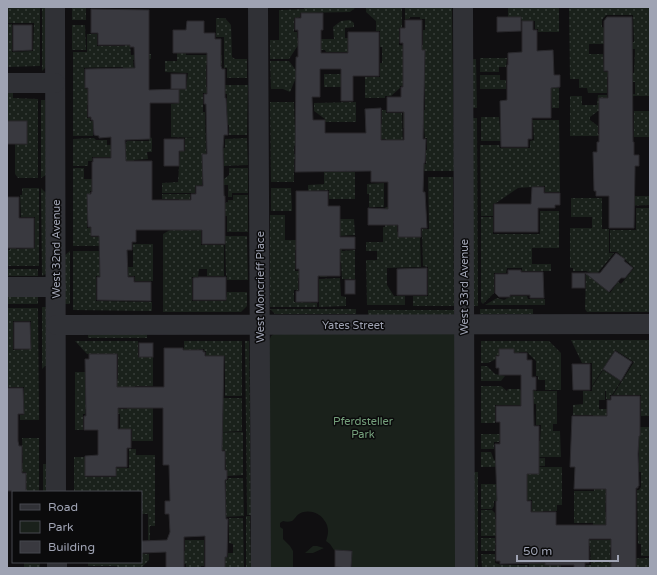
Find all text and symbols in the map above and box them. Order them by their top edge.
street label: West 32nd Avenue [50,200,63,298]
street label: West Moncrieff Place [254,231,267,343]
street label: West 33rd Avenue [458,239,471,335]
street label: Yates Street [322,319,384,332]
park label: Pferdsteller Park [333,415,394,441]
legend [12,491,142,563]
text: Road [48,500,78,514]
text: Park [48,520,74,534]
scale bar [517,537,618,563]
text: Building [48,540,95,554]
text: 50 m [523,544,552,558]

